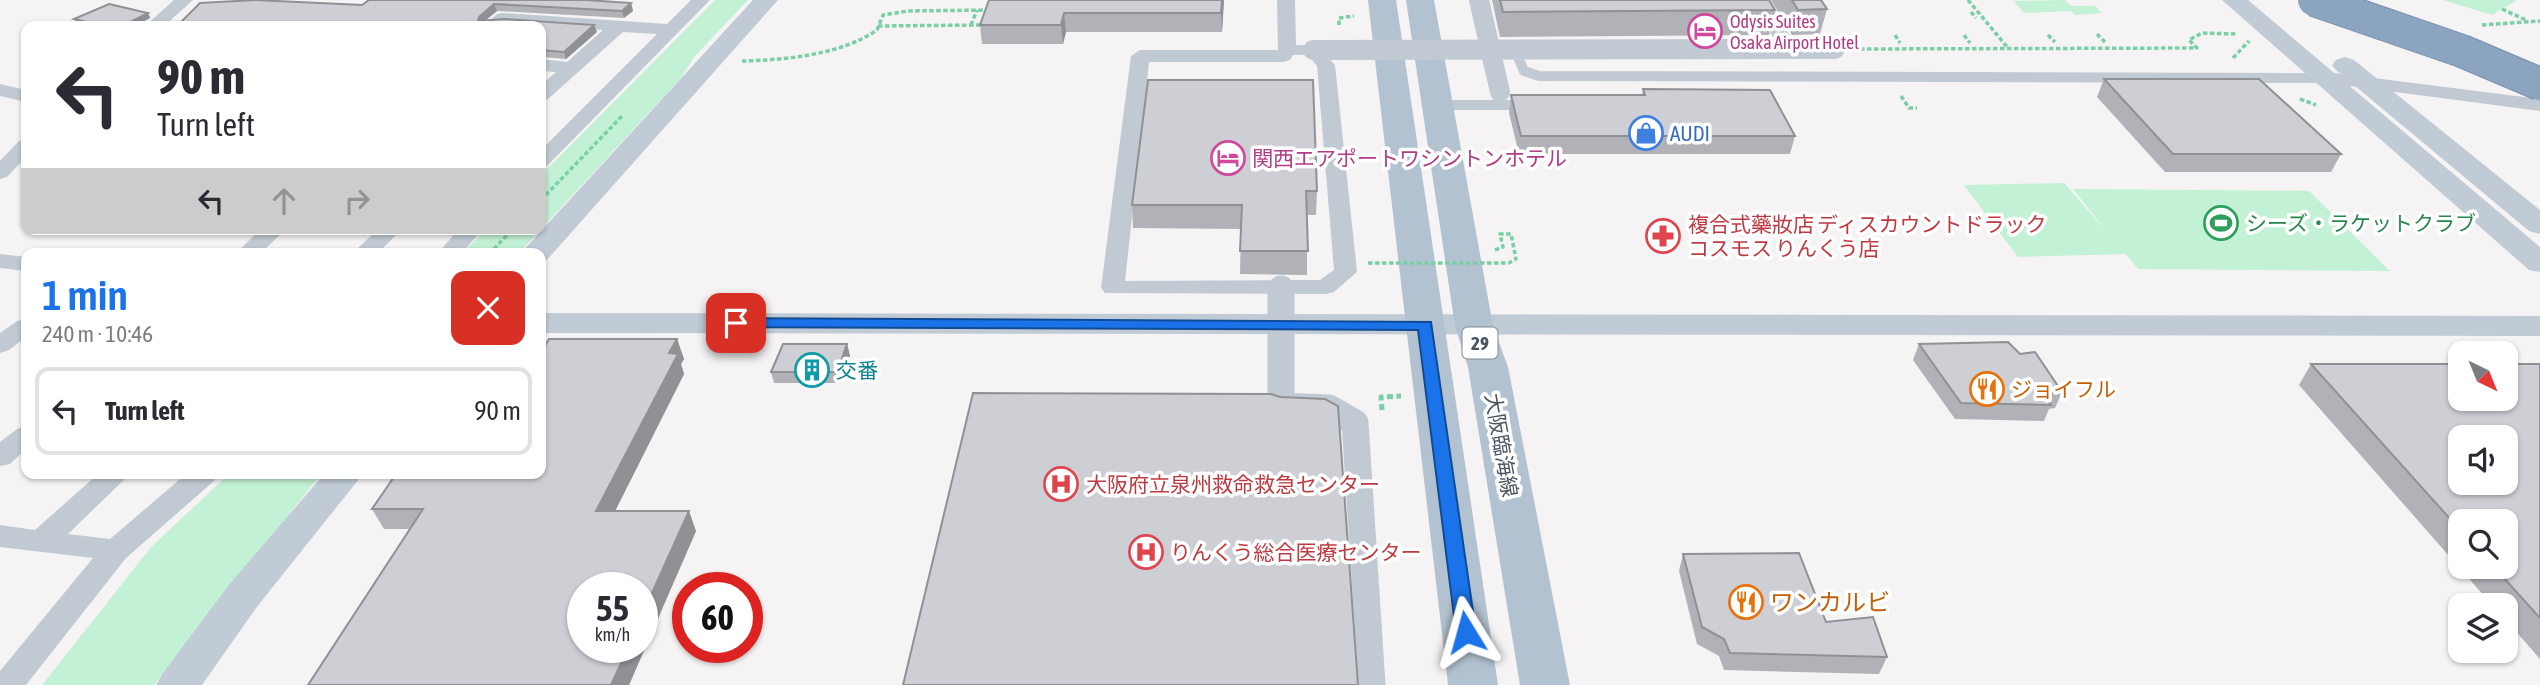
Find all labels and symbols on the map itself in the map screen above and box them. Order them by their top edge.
place label: Odysis Suites Osaka Airport Hotel [1730,11,1859,53]
hotel icon: Odysis Suites Osaka Airport Hotel [1686,12,1724,50]
shop icon: AUDI [1627,114,1665,152]
place label: AUDI [1670,121,1710,145]
hotel icon: 関西エアポートワシントンホテル [1209,139,1247,177]
place label: 関西エアポートワシントンホテル [1252,146,1567,170]
sports icon: シーズ・ラケットクラブ [2202,204,2240,242]
place label: シーズ・ラケットクラブ [2246,211,2476,235]
place label: 複合式藥妝店 ディスカウントドラック コスモス りんくう店 [1688,212,2046,260]
pharmacy icon: 複合式藥妝店 ディスカウントドラック コスモス りんくう店 [1644,217,1682,255]
pin [706,293,766,353]
road number: 29 [1462,328,1498,358]
north arrow [2448,341,2518,411]
building icon: 交番 [793,351,831,389]
place label: 交番 [836,358,878,382]
restaurant icon: ジョイフル [1968,370,2006,408]
place label: ジョイフル [2011,377,2116,401]
street label: 大阪臨海線 [1481,391,1523,499]
hospital icon: 大阪府立泉州救命救急センター [1042,465,1080,503]
place label: 大阪府立泉州救命救急センター [1086,472,1380,496]
hospital icon: りんくう総合医療センター [1127,533,1165,571]
place label: りんくう総合医療センター [1170,540,1422,564]
speed limit sign: 60 [672,572,763,663]
restaurant icon: ワンカルビ [1727,583,1765,621]
place label: ワンカルビ [1770,589,1890,616]
position arrow [1429,595,1503,669]

